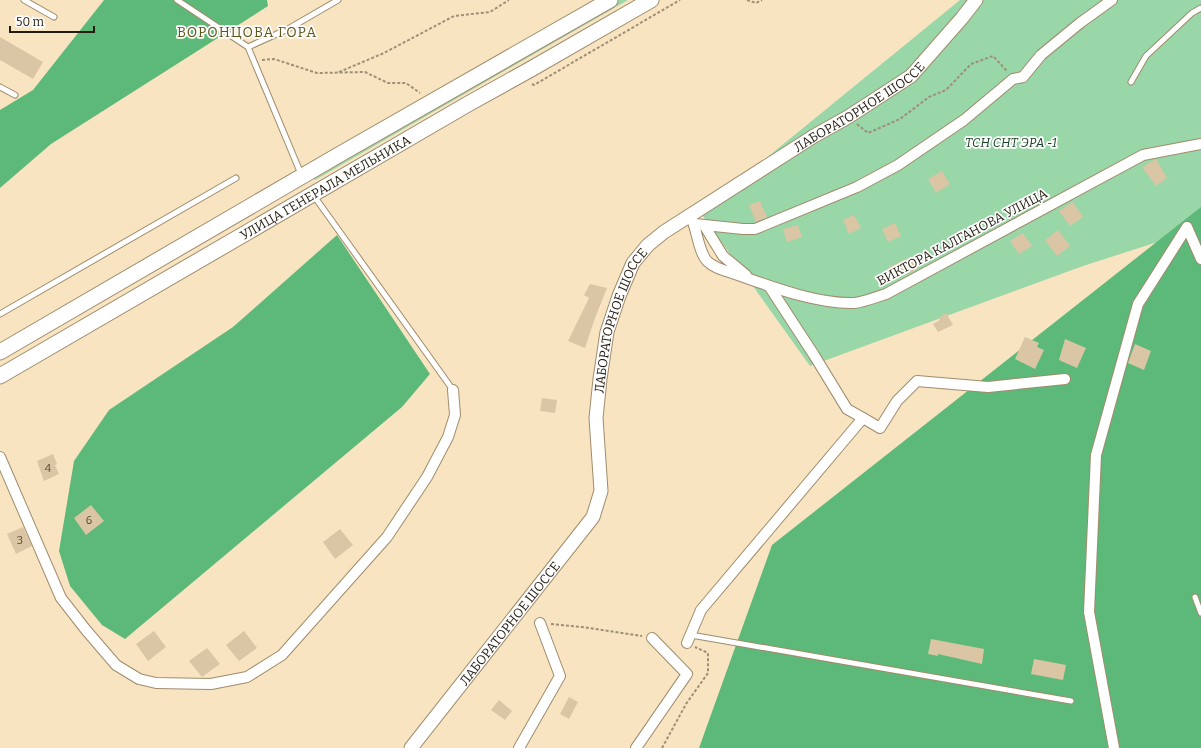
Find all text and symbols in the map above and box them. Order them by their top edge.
scale bar [10,8,94,34]
text: 50 m [16,15,45,29]
district label: ВОРОНЦОВА ГОРА [177,24,317,41]
street label: ЛАБОРАТОРНОЕ ШОССЕ [791,59,927,155]
street label: УЛИЦА ГЕНЕРАЛА МЕЛЬНИКА [237,131,414,242]
park label: ТСН СНТ ЭРА -1 [965,135,1057,150]
street label: ВИКТОРА КАЛГАНОВА УЛИЦА [874,185,1050,288]
street label: ЛАБОРАТОРНОЕ ШОССЕ [591,245,650,394]
house number: 4 [45,462,52,475]
house number: 6 [86,514,92,527]
house number: 3 [17,534,23,547]
street label: ЛАБОРАТОРНОЕ ШОССЕ [456,558,563,688]

